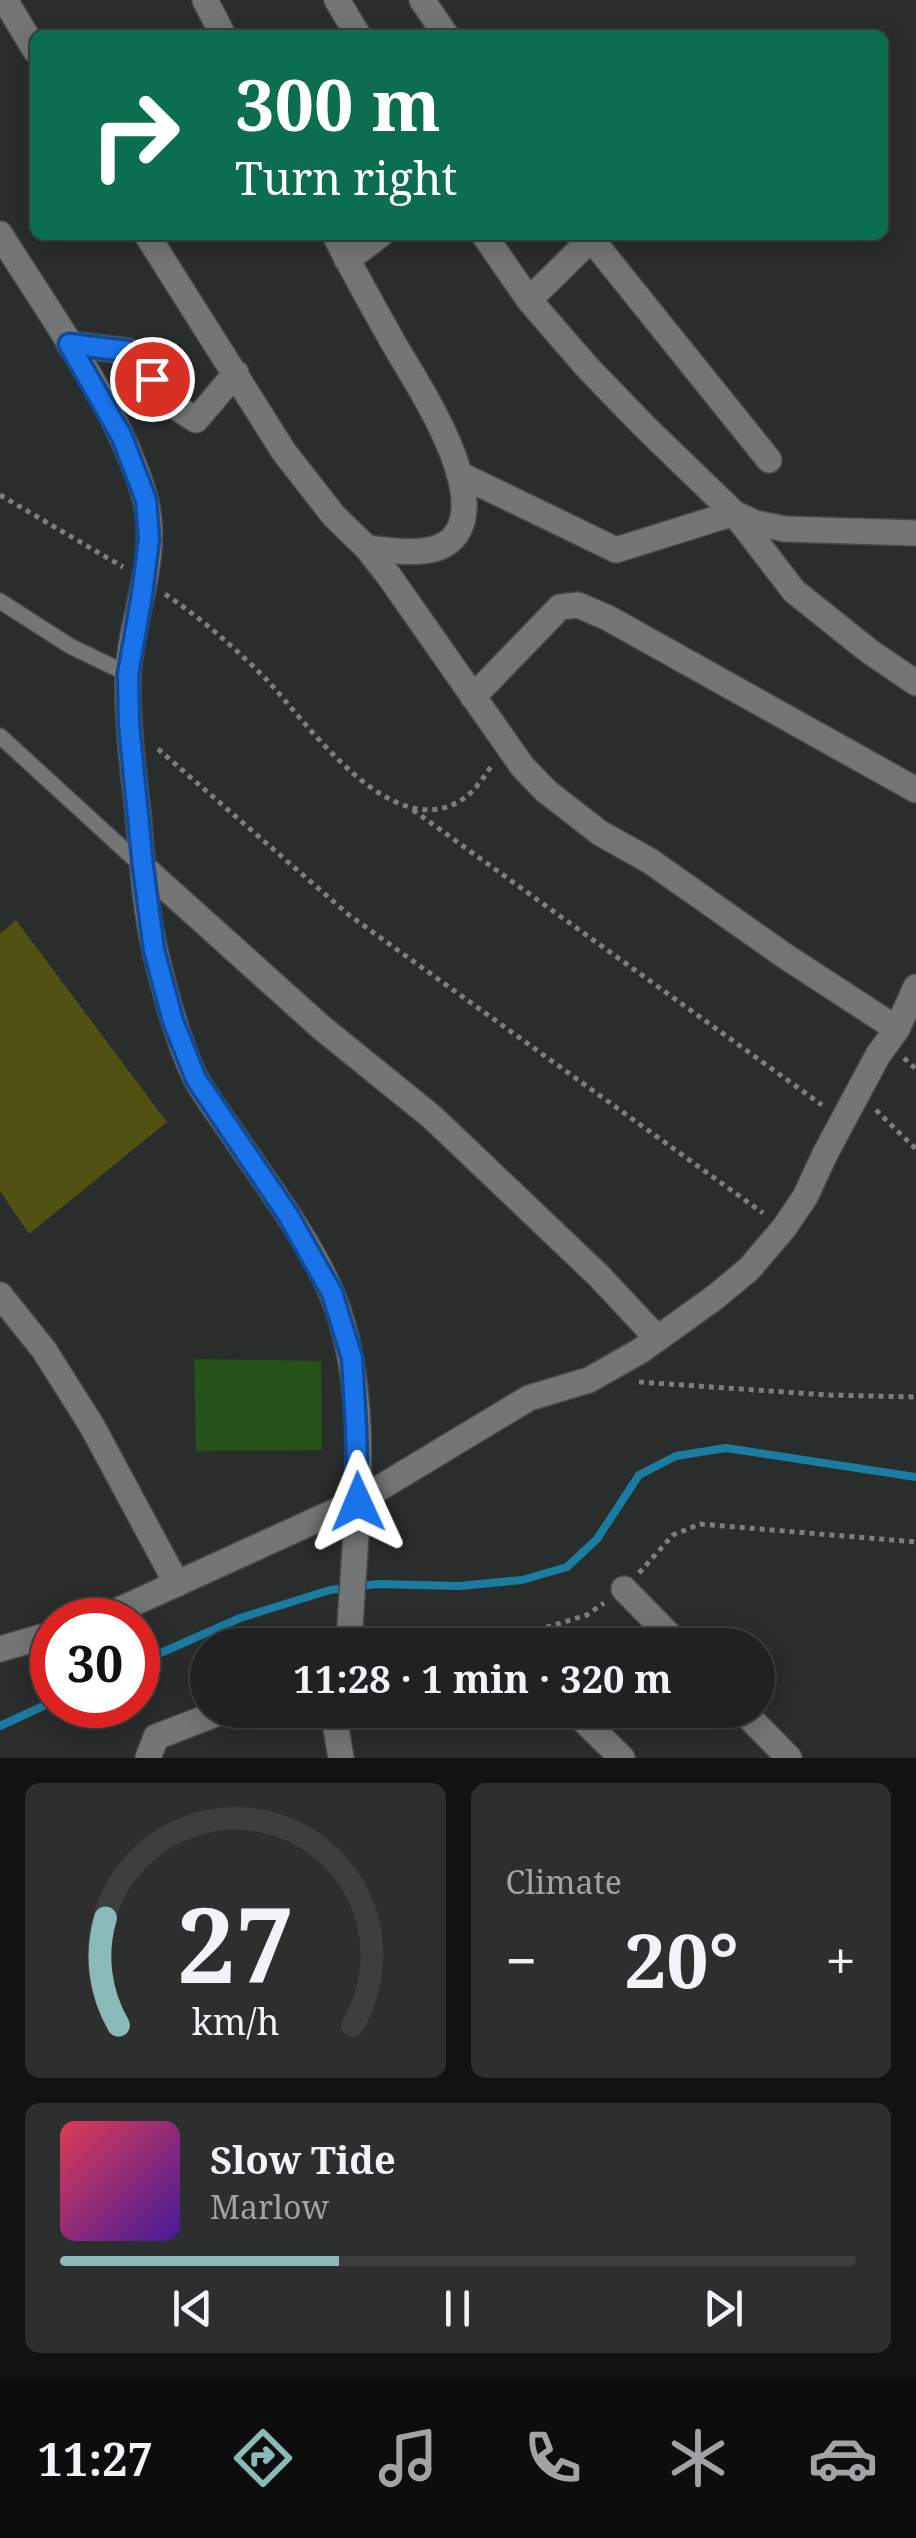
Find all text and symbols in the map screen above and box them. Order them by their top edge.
text: 300 m [235,56,441,152]
icon: right [70,70,200,200]
text: Turn right [235,147,457,208]
pin [110,337,195,422]
icon: arrive [125,352,180,407]
position arrow [306,1450,410,1554]
speed limit sign: 30 [30,1598,160,1728]
text: 11:28 · 1 min · 320 m [293,1652,672,1704]
text: Climate [506,1860,622,1903]
text: 27 [176,1872,294,2013]
text: 20° [624,1908,739,2010]
text: − [506,1922,537,1997]
text: + [825,1922,856,1997]
text: km/h [191,1997,279,2045]
text: Slow Tide [210,2133,396,2185]
text: Marlow [210,2185,329,2228]
icon: previous [165,2281,220,2336]
icon: pause [430,2281,485,2336]
icon: next [696,2281,751,2336]
icon: directions [228,2423,298,2493]
icon: music [373,2423,443,2493]
icon: phone [518,2423,588,2493]
icon: climate [663,2423,733,2493]
icon: car [808,2423,878,2493]
text: 11:27 [38,2428,153,2489]

